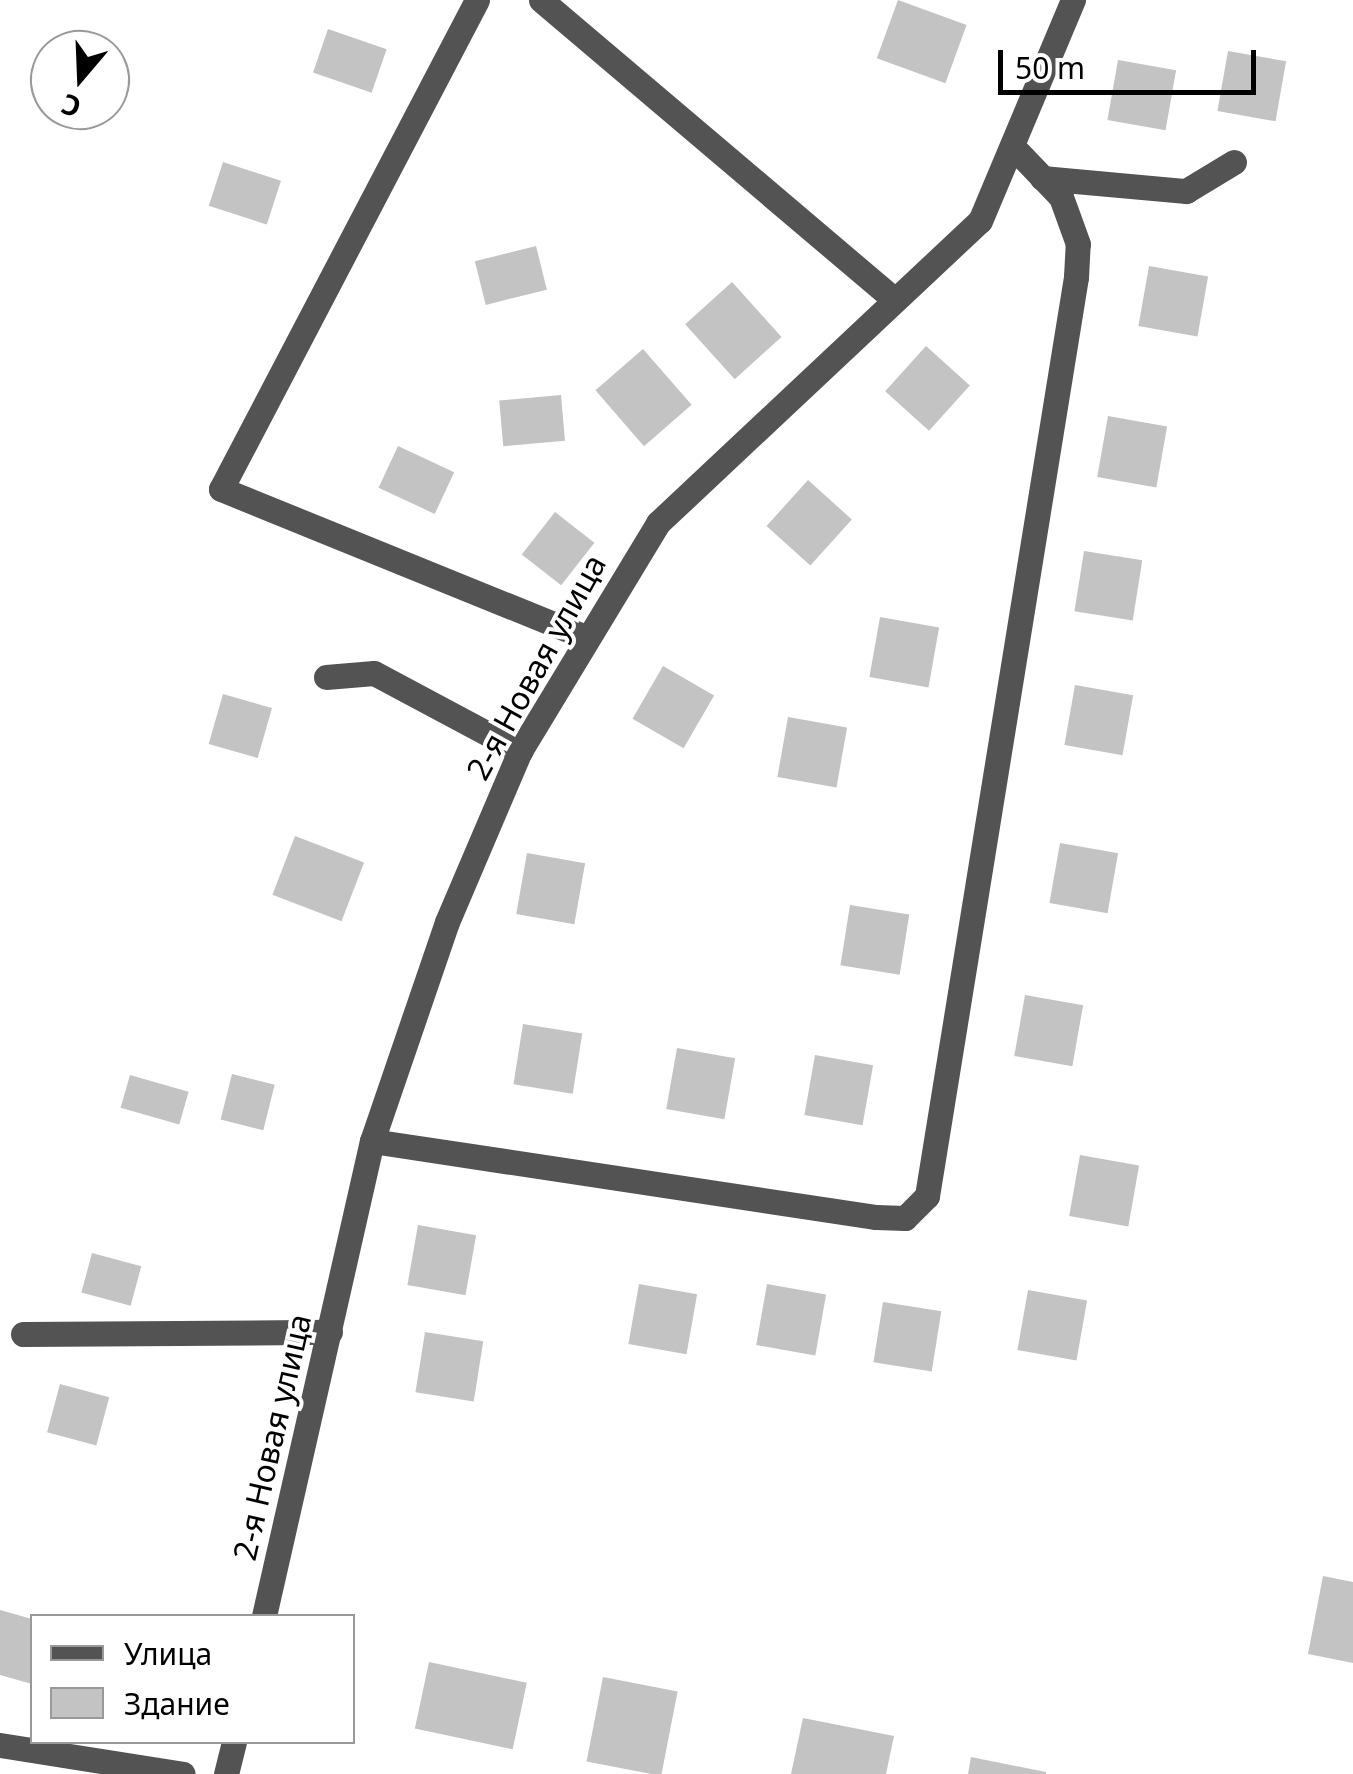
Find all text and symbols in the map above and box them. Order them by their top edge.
north arrow [30,30,130,130]
scale bar [1003,30,1260,92]
text: 50 m [1015,47,1085,88]
text: С [56,86,86,127]
street label: 2-я Новая улица [458,548,614,786]
street label: 2-я Новая улица [225,1310,319,1564]
legend [30,1614,355,1744]
text: Улица [124,1633,212,1674]
text: Здание [124,1683,230,1724]

